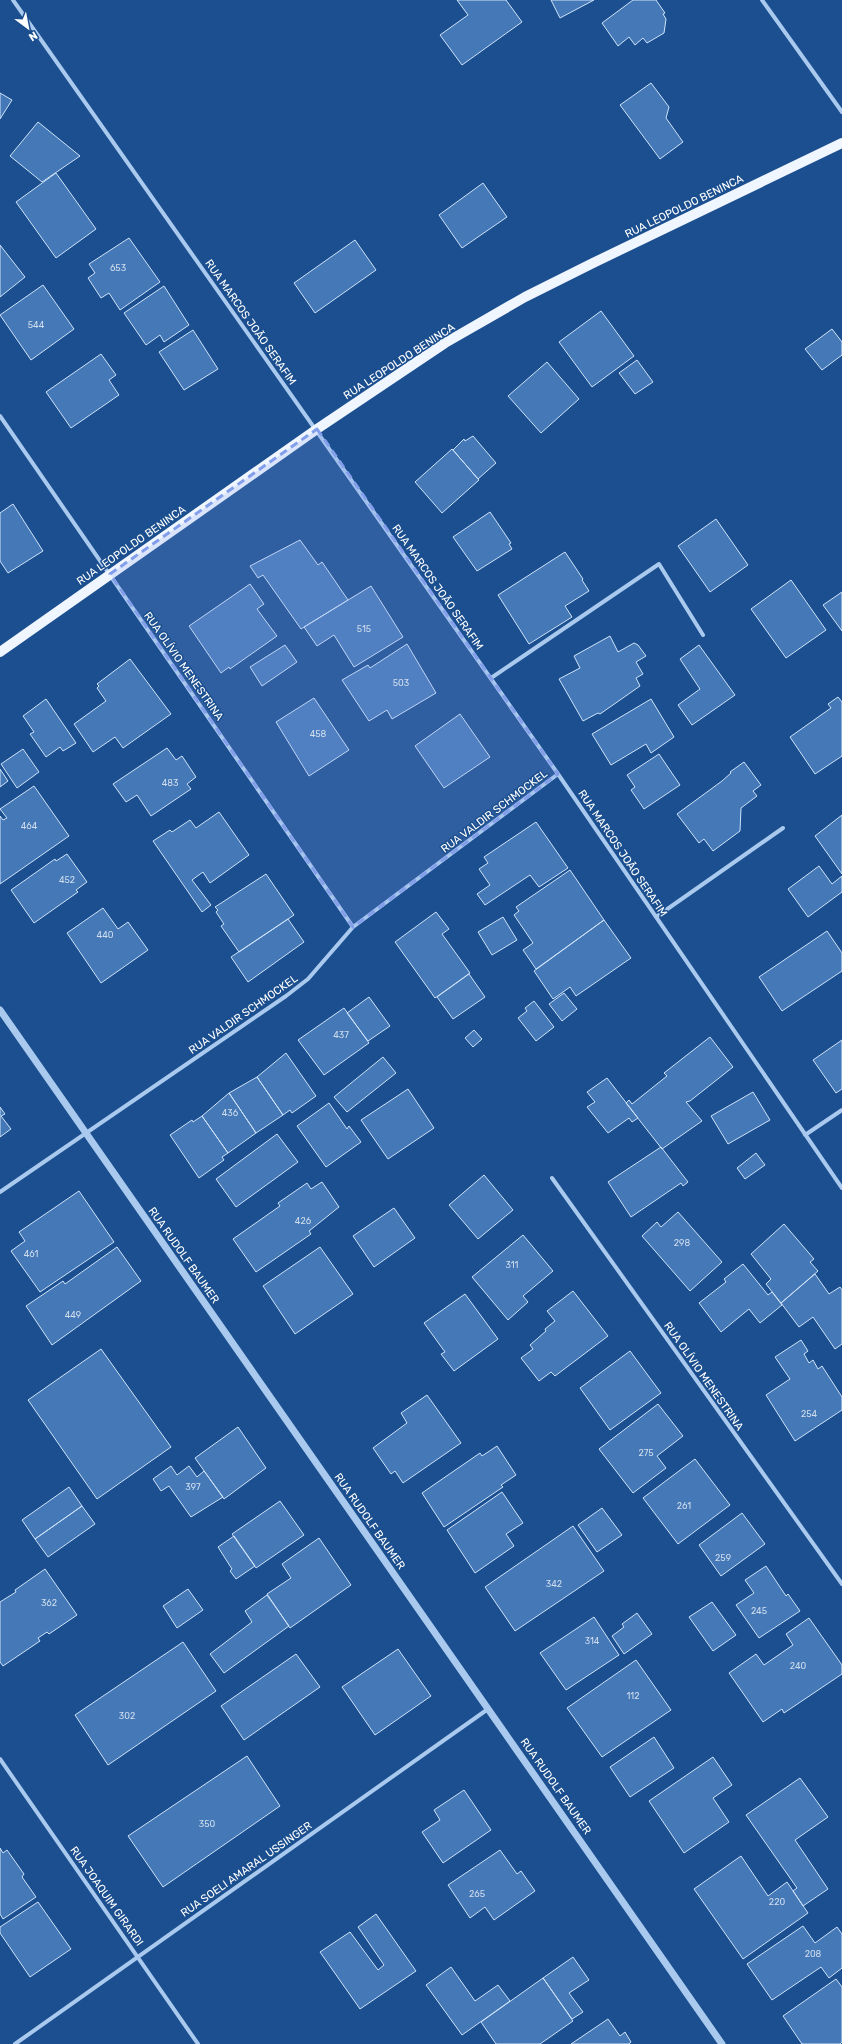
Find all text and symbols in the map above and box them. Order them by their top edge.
north arrow [8,8,48,48]
text: N [26,28,40,44]
street label: RUA LEOPOLDO BENINCA [623,172,746,241]
street label: RUA MARCOS JOÃO SERAFIM [202,257,299,387]
house number: 653 [110,263,126,273]
house number: 544 [28,320,45,330]
street label: RUA LEOPOLDO BENINCA [341,320,458,402]
street label: RUA LEOPOLDO BENINCA [74,502,189,588]
street label: RUA MARCOS JOÃO SERAFIM [389,522,486,652]
street label: RUA OLÍVIO MENESTRINA [141,609,226,724]
house number: 515 [357,624,371,634]
house number: 503 [393,678,409,688]
house number: 458 [310,729,327,739]
street label: RUA VALDIR SCHMOCKEL [438,767,550,856]
house number: 483 [162,778,178,788]
street label: RUA MARCOS JOÃO SERAFIM [575,787,670,919]
house number: 464 [21,821,38,831]
house number: 452 [59,875,75,885]
house number: 440 [97,930,114,940]
street label: RUA VALDIR SCHMOCKEL [186,972,300,1057]
house number: 437 [333,1030,349,1040]
house number: 436 [222,1108,239,1118]
street label: RUA RUDOLF BAUMER [145,1205,222,1306]
house number: 426 [295,1216,312,1226]
house number: 298 [674,1238,690,1248]
house number: 461 [24,1249,38,1259]
house number: 311 [506,1260,519,1270]
house number: 449 [65,1310,81,1320]
street label: RUA OLÍVIO MENESTRINA [661,1319,746,1434]
house number: 254 [801,1409,818,1419]
house number: 275 [638,1448,654,1458]
street label: RUA RUDOLF BAUMER [331,1471,408,1572]
house number: 397 [185,1482,201,1492]
house number: 261 [677,1501,691,1511]
house number: 259 [715,1553,731,1563]
house number: 342 [546,1579,562,1589]
house number: 362 [41,1598,57,1608]
house number: 245 [751,1606,767,1616]
house number: 314 [585,1636,600,1646]
house number: 240 [790,1661,807,1671]
house number: 112 [627,1691,640,1701]
house number: 302 [119,1711,135,1721]
street label: RUA RUDOLF BAUMER [517,1736,594,1837]
street label: RUA SOELI AMARAL USSINGER [178,1819,314,1920]
house number: 350 [199,1819,216,1829]
street label: RUA JOAQUIM GIRARDI [67,1844,146,1949]
house number: 265 [469,1889,485,1899]
house number: 220 [769,1897,785,1907]
house number: 208 [805,1949,822,1959]

